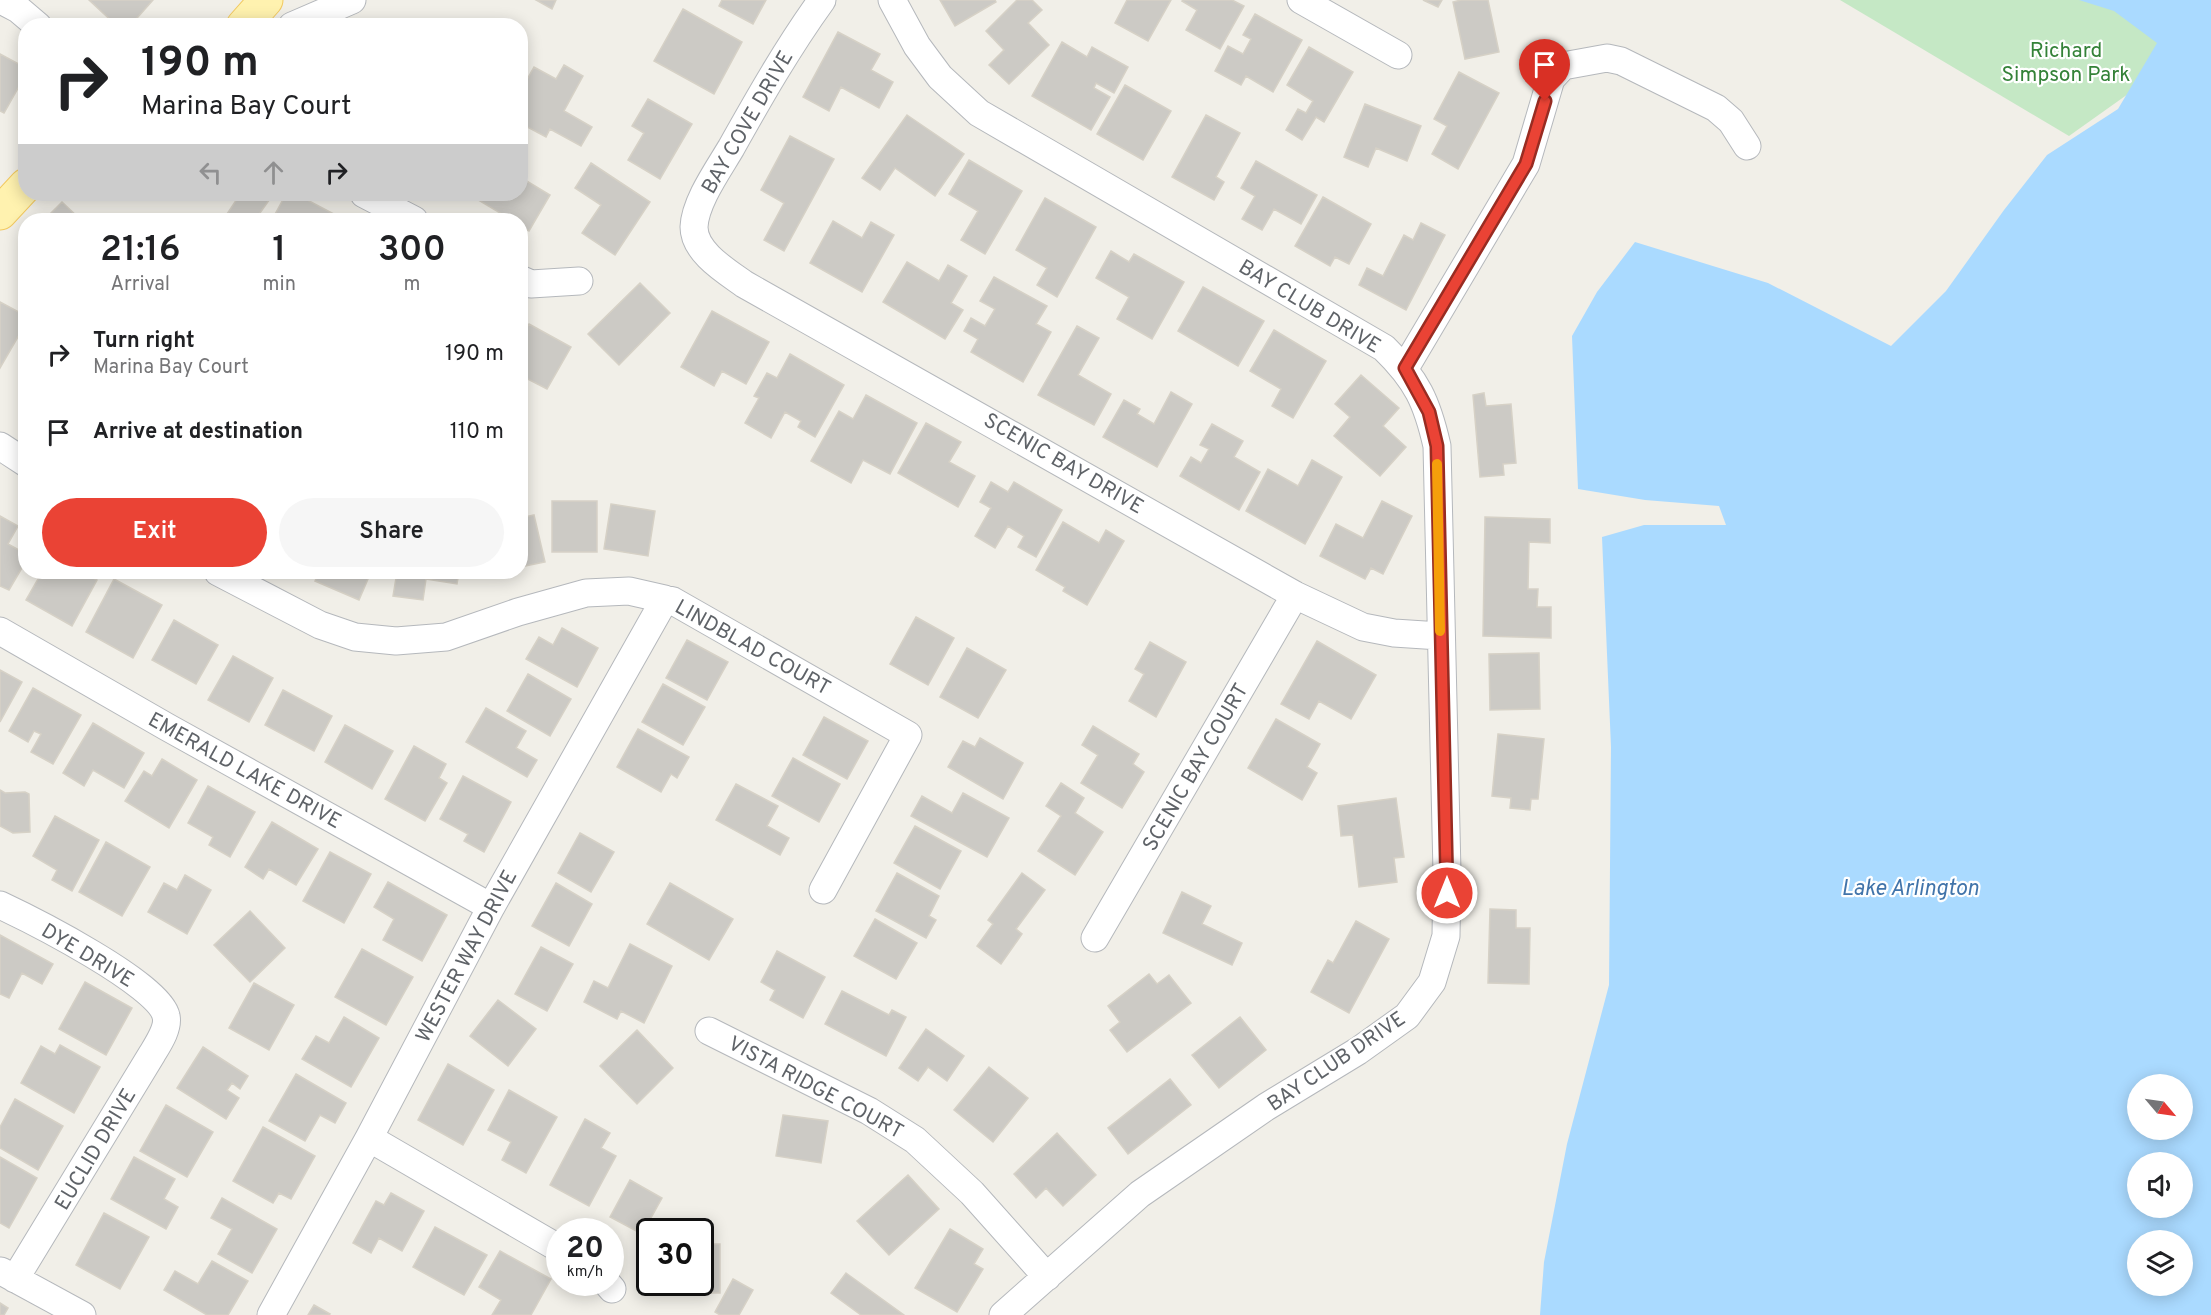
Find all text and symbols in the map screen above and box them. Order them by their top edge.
text: 190 m [141,38,259,91]
park label: Richard Simpson Park [2002,38,2130,89]
pin [1519,39,1570,101]
icon: right [42,42,120,120]
street label: BAY COVE DRIVE [696,46,800,199]
icon: arrive [1528,48,1561,81]
text: Marina Bay Court [141,90,351,124]
icon: left [194,156,227,189]
icon: ahead [257,156,290,189]
icon: right [320,156,353,189]
text: 21:16 [100,228,181,274]
text: 1 [272,228,286,274]
text: 300 [378,228,446,274]
street label: BAY CLUB DRIVE [1233,254,1385,360]
text: Arrival [110,272,170,298]
text: min [263,272,296,298]
text: m [403,272,420,298]
text: Turn right [93,328,195,355]
icon: right [42,338,75,371]
text: 190 m [445,341,504,368]
text: Marina Bay Court [93,355,249,381]
street label: SCENIC BAY DRIVE [978,407,1148,521]
icon: arrive [42,416,75,449]
text: Arrive at destination [93,419,303,446]
text: 110 m [450,419,504,446]
button: Exit [42,498,267,567]
button: Share [279,498,504,567]
street label: LINDBLAD COURT [669,594,835,702]
street label: SCENIC BAY COURT [1137,679,1255,857]
street label: EMERALD LAKE DRIVE [143,707,346,836]
position arrow [1415,861,1479,925]
street label: WESTER WAY DRIVE [410,866,524,1048]
water label: Lake Arlington [1841,876,1979,903]
street label: DYE DRIVE [36,918,139,995]
street label: BAY CLUB DRIVE [1263,1006,1411,1118]
street label: VISTA RIDGE COURT [723,1031,908,1146]
north arrow [2127,1074,2193,1140]
map controls [2127,1074,2193,1296]
street label: EUCLID DRIVE [49,1084,143,1216]
button: sound [2127,1152,2193,1218]
speed limit sign: 30 [636,1218,714,1296]
button: layers [2127,1230,2193,1296]
text: 20 [566,1231,604,1268]
text: km/h [567,1263,603,1282]

